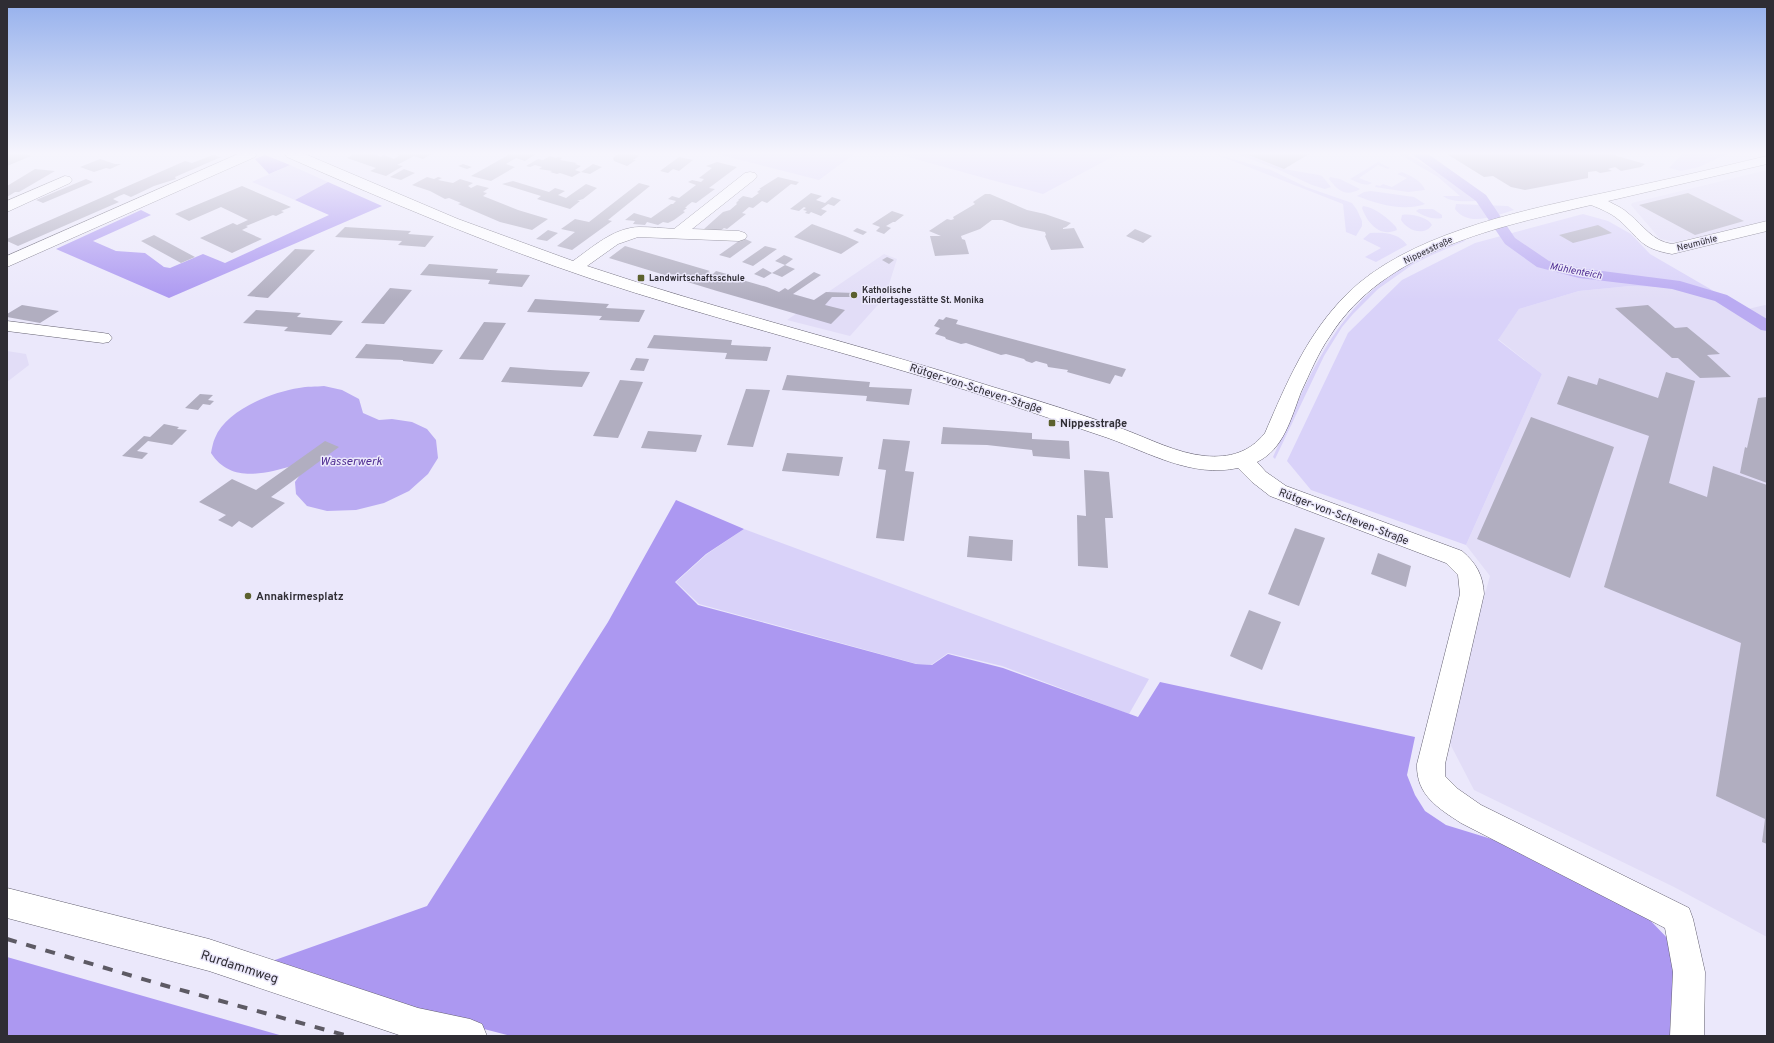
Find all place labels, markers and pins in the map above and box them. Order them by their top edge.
marker: Landwirtschaftsschule [636,273,646,283]
place label: Landwirtschaftsschule [649,273,745,284]
place label: Katholische Kindertagesstätte St. Monika [862,285,984,306]
marker: Katholische Kindertagesstätte St. Monika [849,290,859,300]
place label: Nippesstraße [1060,417,1127,431]
marker: Nippesstraße [1047,418,1057,428]
place label: Annakirmesplatz [256,590,344,604]
marker: Annakirmesplatz [243,591,253,601]

